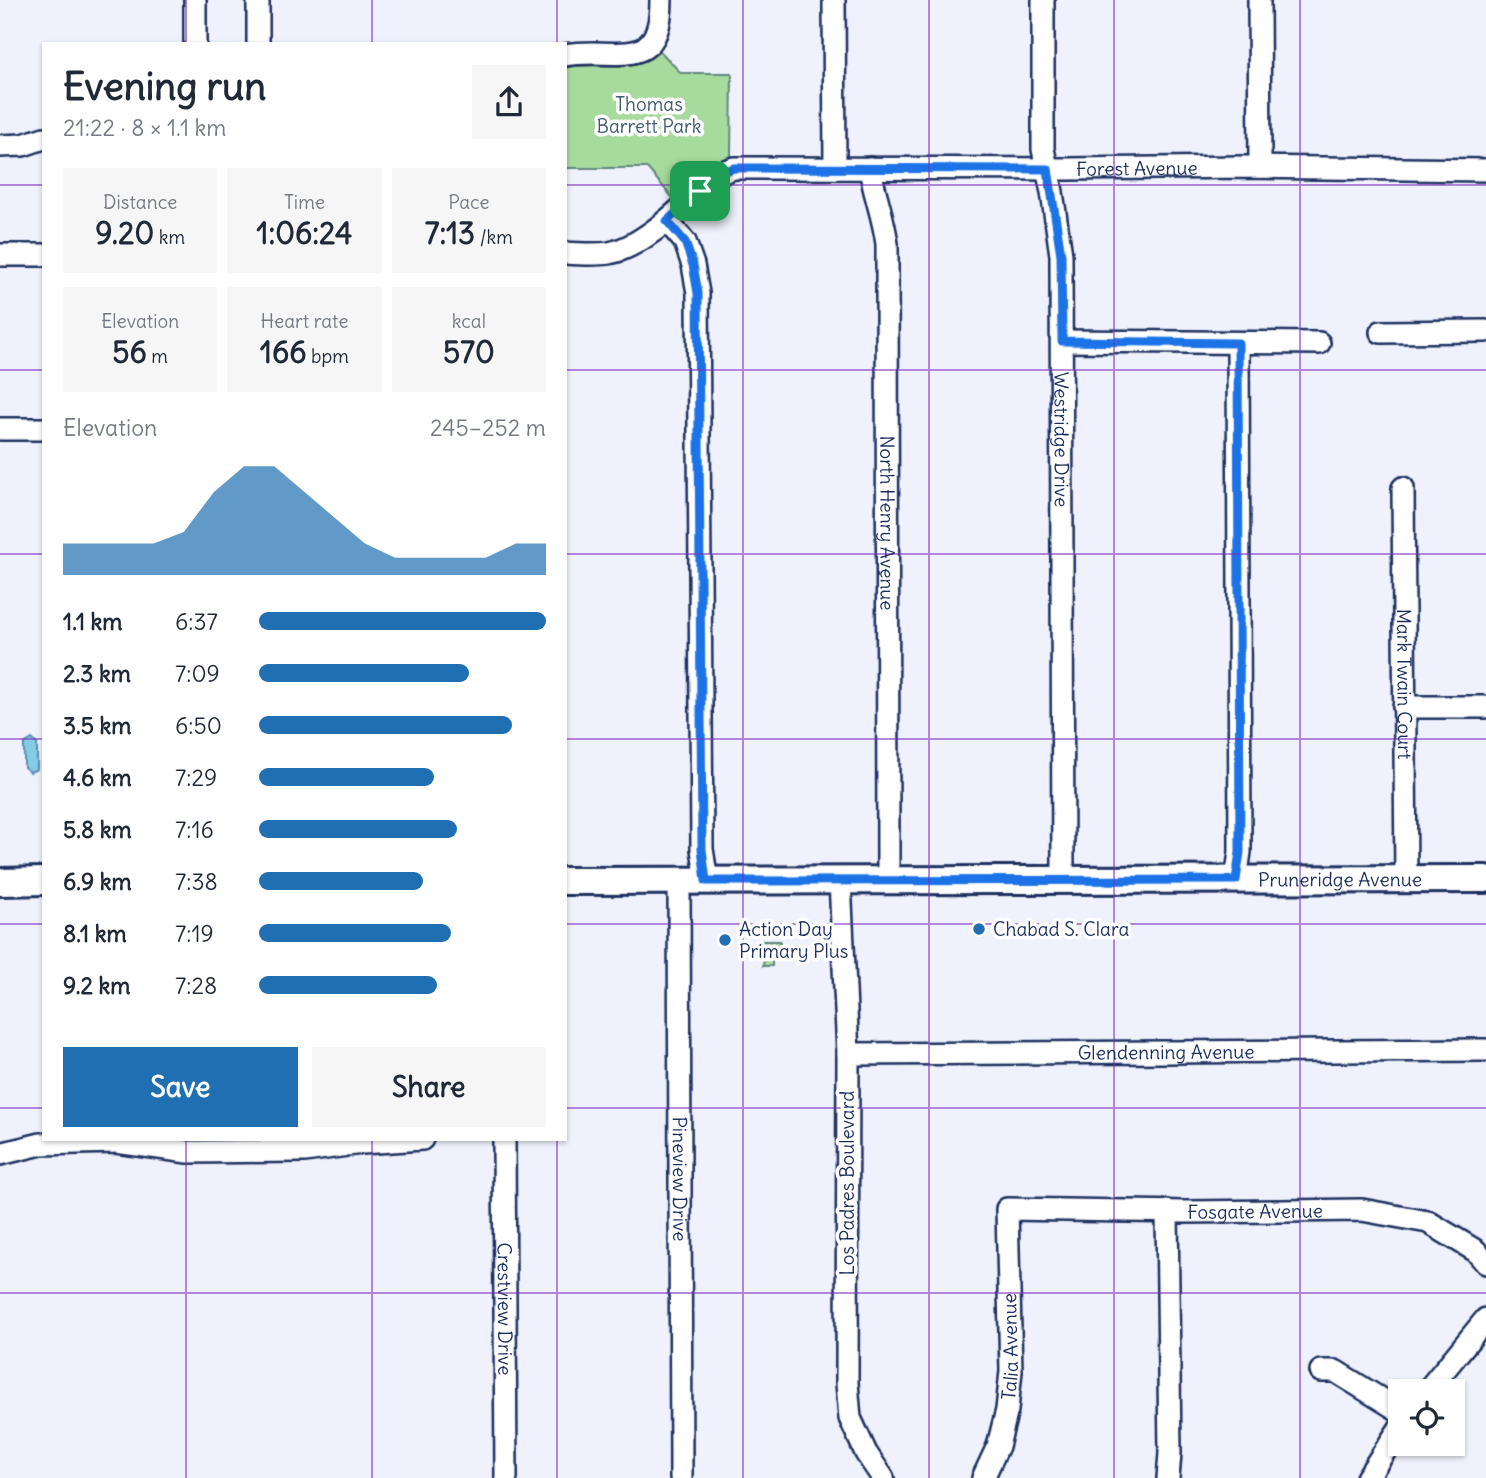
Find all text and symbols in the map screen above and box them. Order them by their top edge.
text: Evening run [63,63,266,110]
button: share [472,65,546,139]
park label: Thomas Barrett Park [596,92,702,138]
text: 21:22 · 8 × 1.1 km [63,113,226,142]
street label: Forest Avenue [1076,156,1198,181]
pin [670,161,730,221]
icon: arrive [681,172,719,210]
text: Distance [103,190,177,214]
text: Time [284,190,325,214]
text: Pace [448,190,489,214]
text: 9.20 [95,214,154,252]
text: 1:06:24 [257,214,352,252]
text: 7:13 [425,214,475,252]
text: km [154,225,185,249]
text: /km [475,225,513,249]
text: Elevation [101,309,179,333]
text: Heart rate [260,309,349,333]
text: kcal [452,309,486,333]
text: 56 [112,333,147,371]
text: 166 [260,333,307,371]
text: 570 [443,333,495,371]
text: m [147,344,168,368]
text: bpm [307,344,349,368]
street label: Westridge Drive [1049,372,1074,507]
text: Elevation [63,413,157,442]
text: 245–252 m [430,413,546,442]
street label: North Henry Avenue [875,436,900,611]
text: 1.1 km [63,607,122,636]
text: 6:37 [175,607,218,636]
street label: Mark Twain Court [1392,609,1417,759]
text: 2.3 km [63,659,131,688]
text: 7:09 [175,659,220,688]
text: 3.5 km [63,711,131,740]
text: 6:50 [175,711,222,740]
text: 4.6 km [63,763,132,792]
text: 7:29 [175,763,217,792]
text: 5.8 km [63,815,132,844]
text: 7:16 [175,815,214,844]
text: 6.9 km [63,867,132,896]
text: 7:38 [175,867,218,896]
street label: Pruneridge Avenue [1258,867,1422,891]
place label: Action Day Primary Plus [739,917,848,963]
place label: Chabad S. Clara [993,917,1129,941]
text: 8.1 km [63,919,127,948]
text: 7:19 [175,919,214,948]
marker: Chabad S. Clara [971,921,987,937]
marker: Action Day Primary Plus [717,932,733,948]
text: 9.2 km [63,971,130,1000]
text: 7:28 [175,971,217,1000]
street label: Glendenning Avenue [1078,1039,1254,1065]
button: Save [63,1047,298,1127]
button: Share [312,1047,546,1127]
street label: Los Padres Boulevard [835,1091,859,1275]
street label: Pineview Drive [668,1116,692,1242]
street label: Fosgate Avenue [1187,1198,1323,1224]
street label: Crestview Drive [493,1242,517,1376]
street label: Talia Avenue [996,1293,1023,1401]
map controls [1388,1379,1465,1456]
button: locate [1388,1379,1465,1456]

